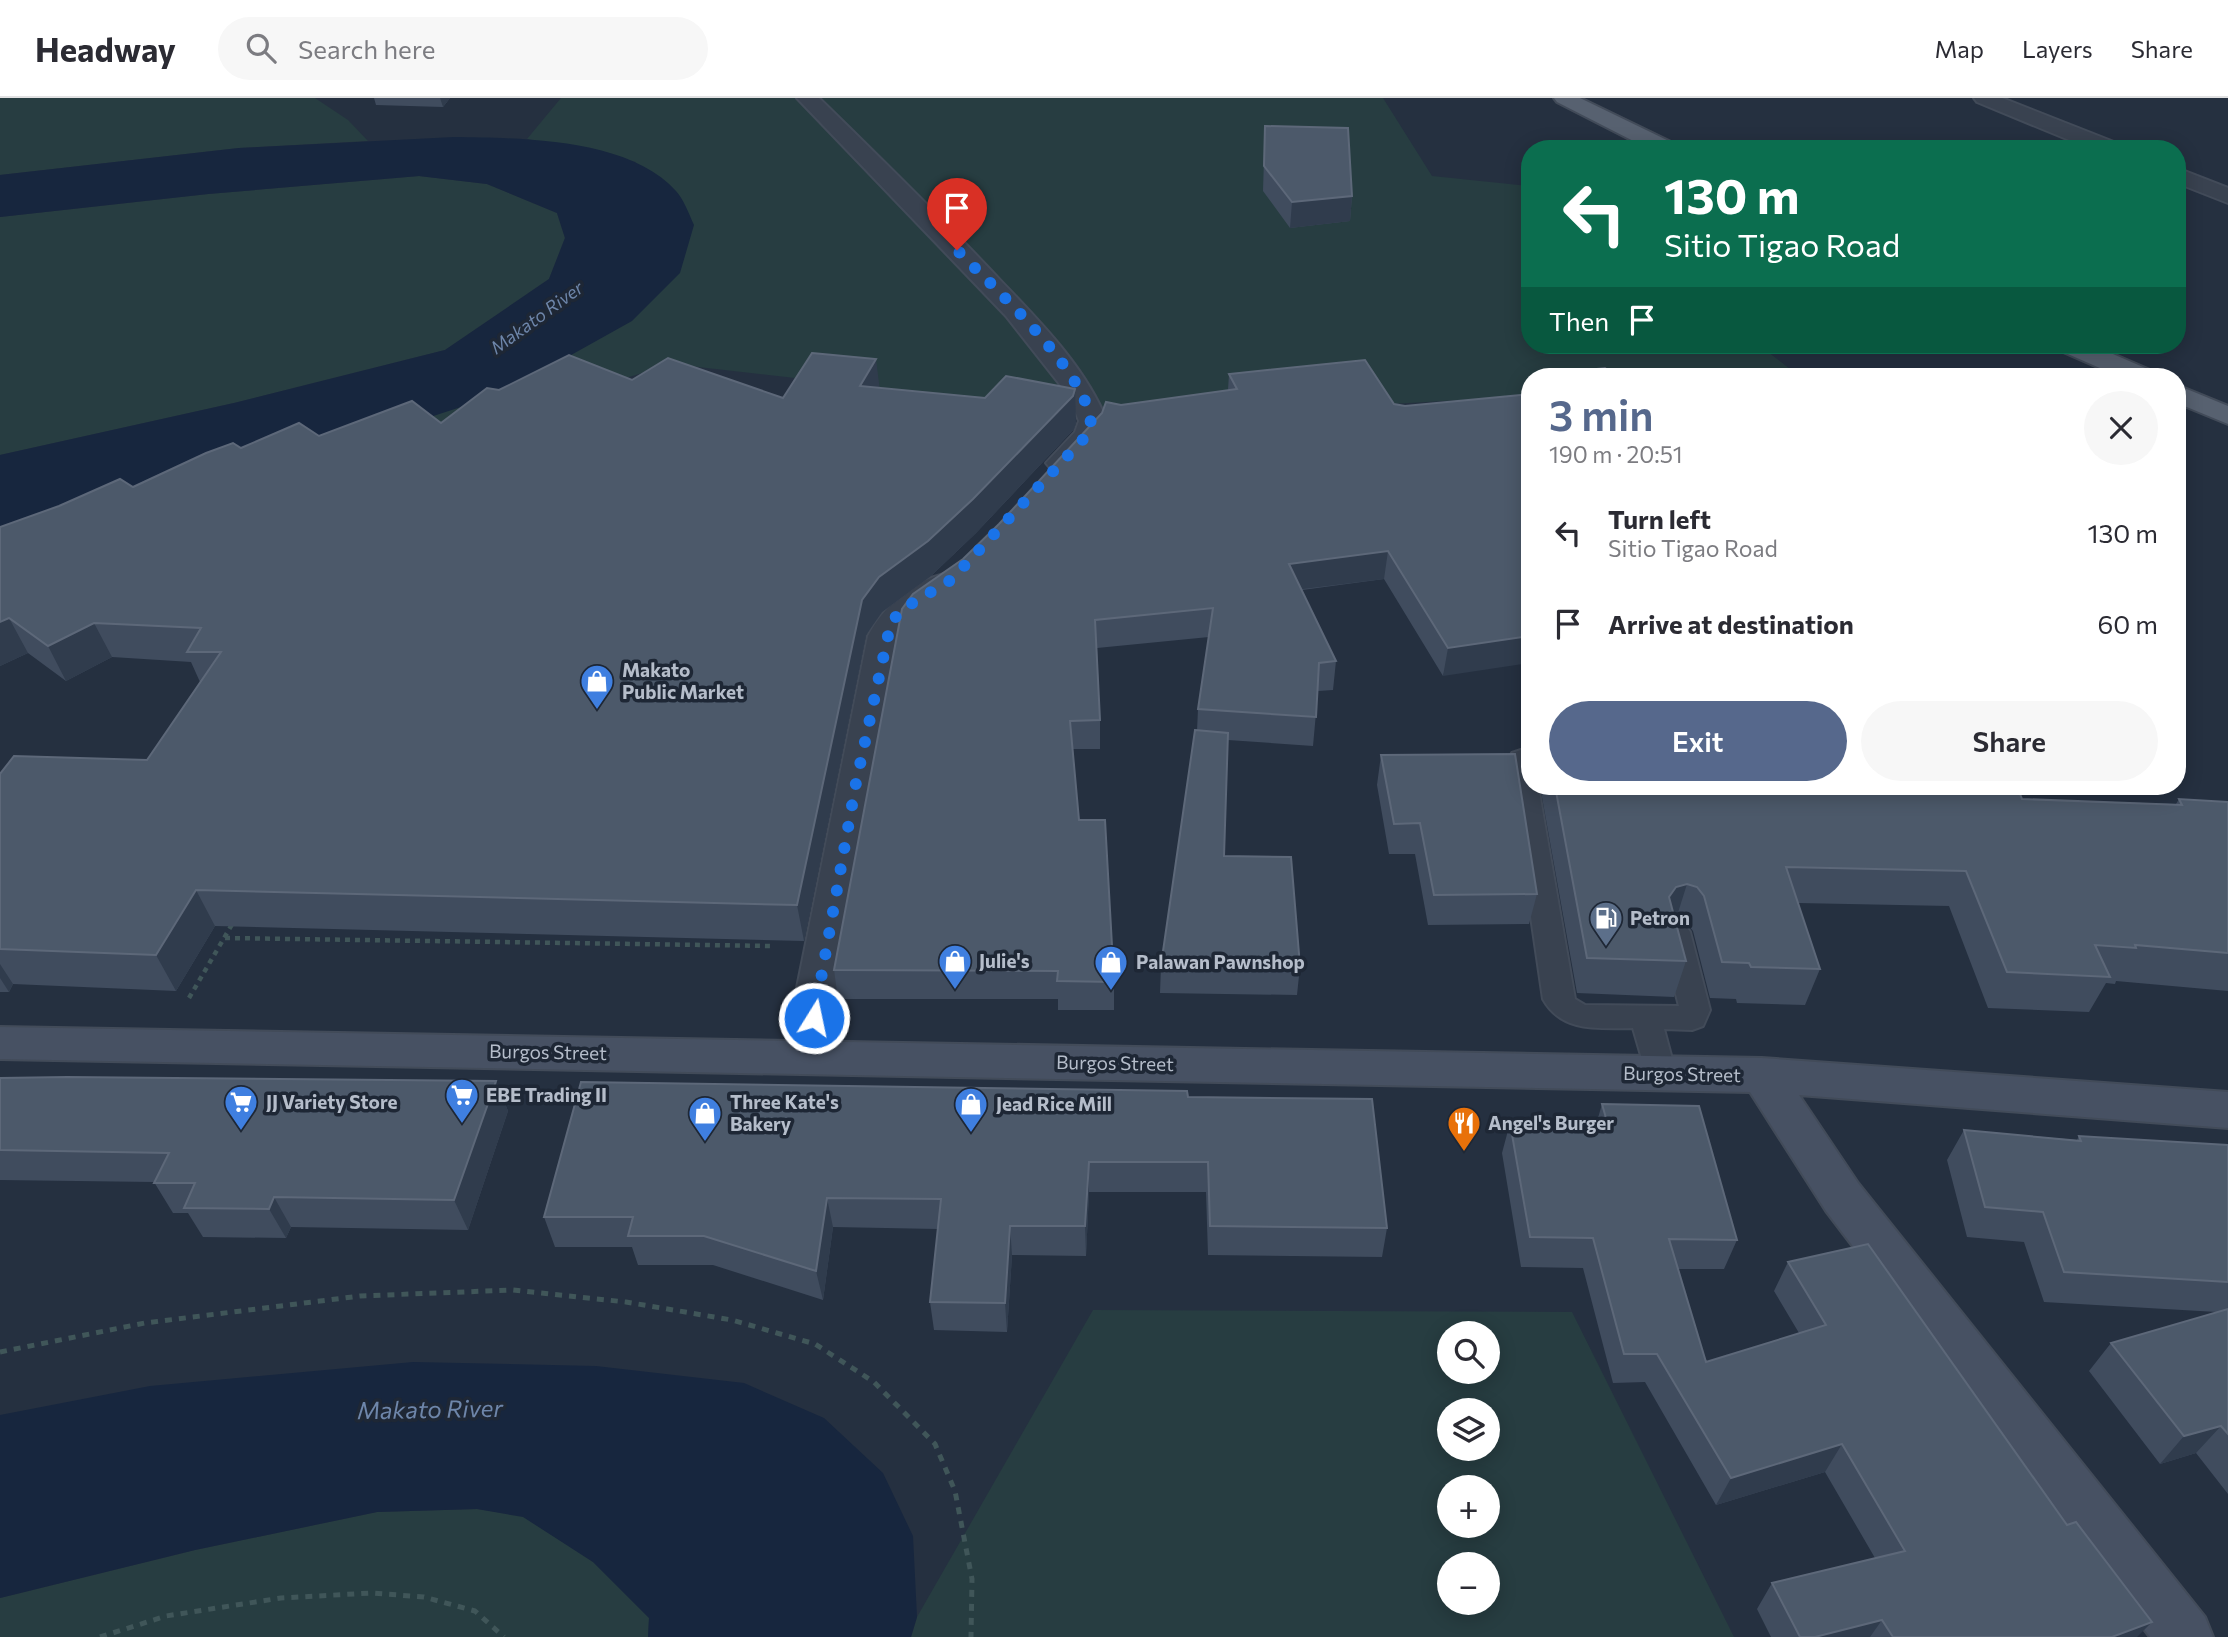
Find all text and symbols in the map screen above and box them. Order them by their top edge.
search box [218,17,708,80]
text: Headway [35,28,176,69]
icon: search [242,29,280,67]
text: Search here [298,33,436,64]
text: Map [1935,34,1984,63]
text: Layers [2022,34,2093,63]
text: Share [2131,34,2193,63]
text: 130 m [1664,164,1799,224]
icon: left [1549,168,1640,259]
pin [927,178,987,250]
icon: arrive [938,189,976,227]
text: Sitio Tigao Road [1664,224,1900,264]
water label: Makato River [486,276,588,358]
icon: arrive [1623,301,1661,339]
text: Then [1549,305,1609,336]
text: 3 min [1549,388,1654,440]
button: close [2084,391,2158,465]
text: 190 m · 20:51 [1549,440,1683,468]
text: Turn left [1608,503,1711,534]
icon: left [1549,514,1587,552]
text: 130 m [2087,517,2158,548]
text: Sitio Tigao Road [1608,534,1778,562]
icon: arrive [1549,605,1587,643]
text: Arrive at destination [1608,608,1854,639]
text: 60 m [2098,608,2158,639]
place label: Makato Public Market [622,658,744,703]
shop icon: Makato Public Market [578,662,616,711]
button: Exit [1549,701,1847,781]
button: Share [1861,701,2158,781]
fuel station icon: Petron [1587,899,1625,948]
place label: Petron [1630,906,1690,929]
shop icon: Julie's [936,942,974,991]
shop icon: Palawan Pawnshop [1092,943,1130,992]
place label: Julie's [979,949,1030,972]
place label: Palawan Pawnshop [1136,950,1305,973]
position arrow [777,981,851,1055]
street label: Burgos Street [489,1039,607,1064]
street label: Burgos Street [1056,1050,1174,1075]
street label: Burgos Street [1623,1061,1741,1086]
supermarket icon: EBE Trading II [443,1076,481,1125]
supermarket icon: JJ Variety Store [222,1083,260,1132]
place label: EBE Trading II [486,1083,607,1106]
shop icon: Jead Rice Mill [952,1085,990,1134]
place label: JJ Variety Store [266,1090,397,1113]
place label: Three Kate's Bakery [730,1090,839,1135]
place label: Jead Rice Mill [996,1092,1112,1115]
shop icon: Three Kate's Bakery [686,1094,724,1143]
restaurant icon: Angel's Burger [1445,1104,1483,1153]
place label: Angel's Burger [1488,1111,1614,1134]
map controls [1437,1321,1500,1615]
button: search [1437,1321,1500,1384]
water label: Makato River [357,1393,505,1424]
button: layers [1437,1398,1500,1461]
button: + [1437,1475,1500,1538]
button: − [1437,1552,1500,1615]

